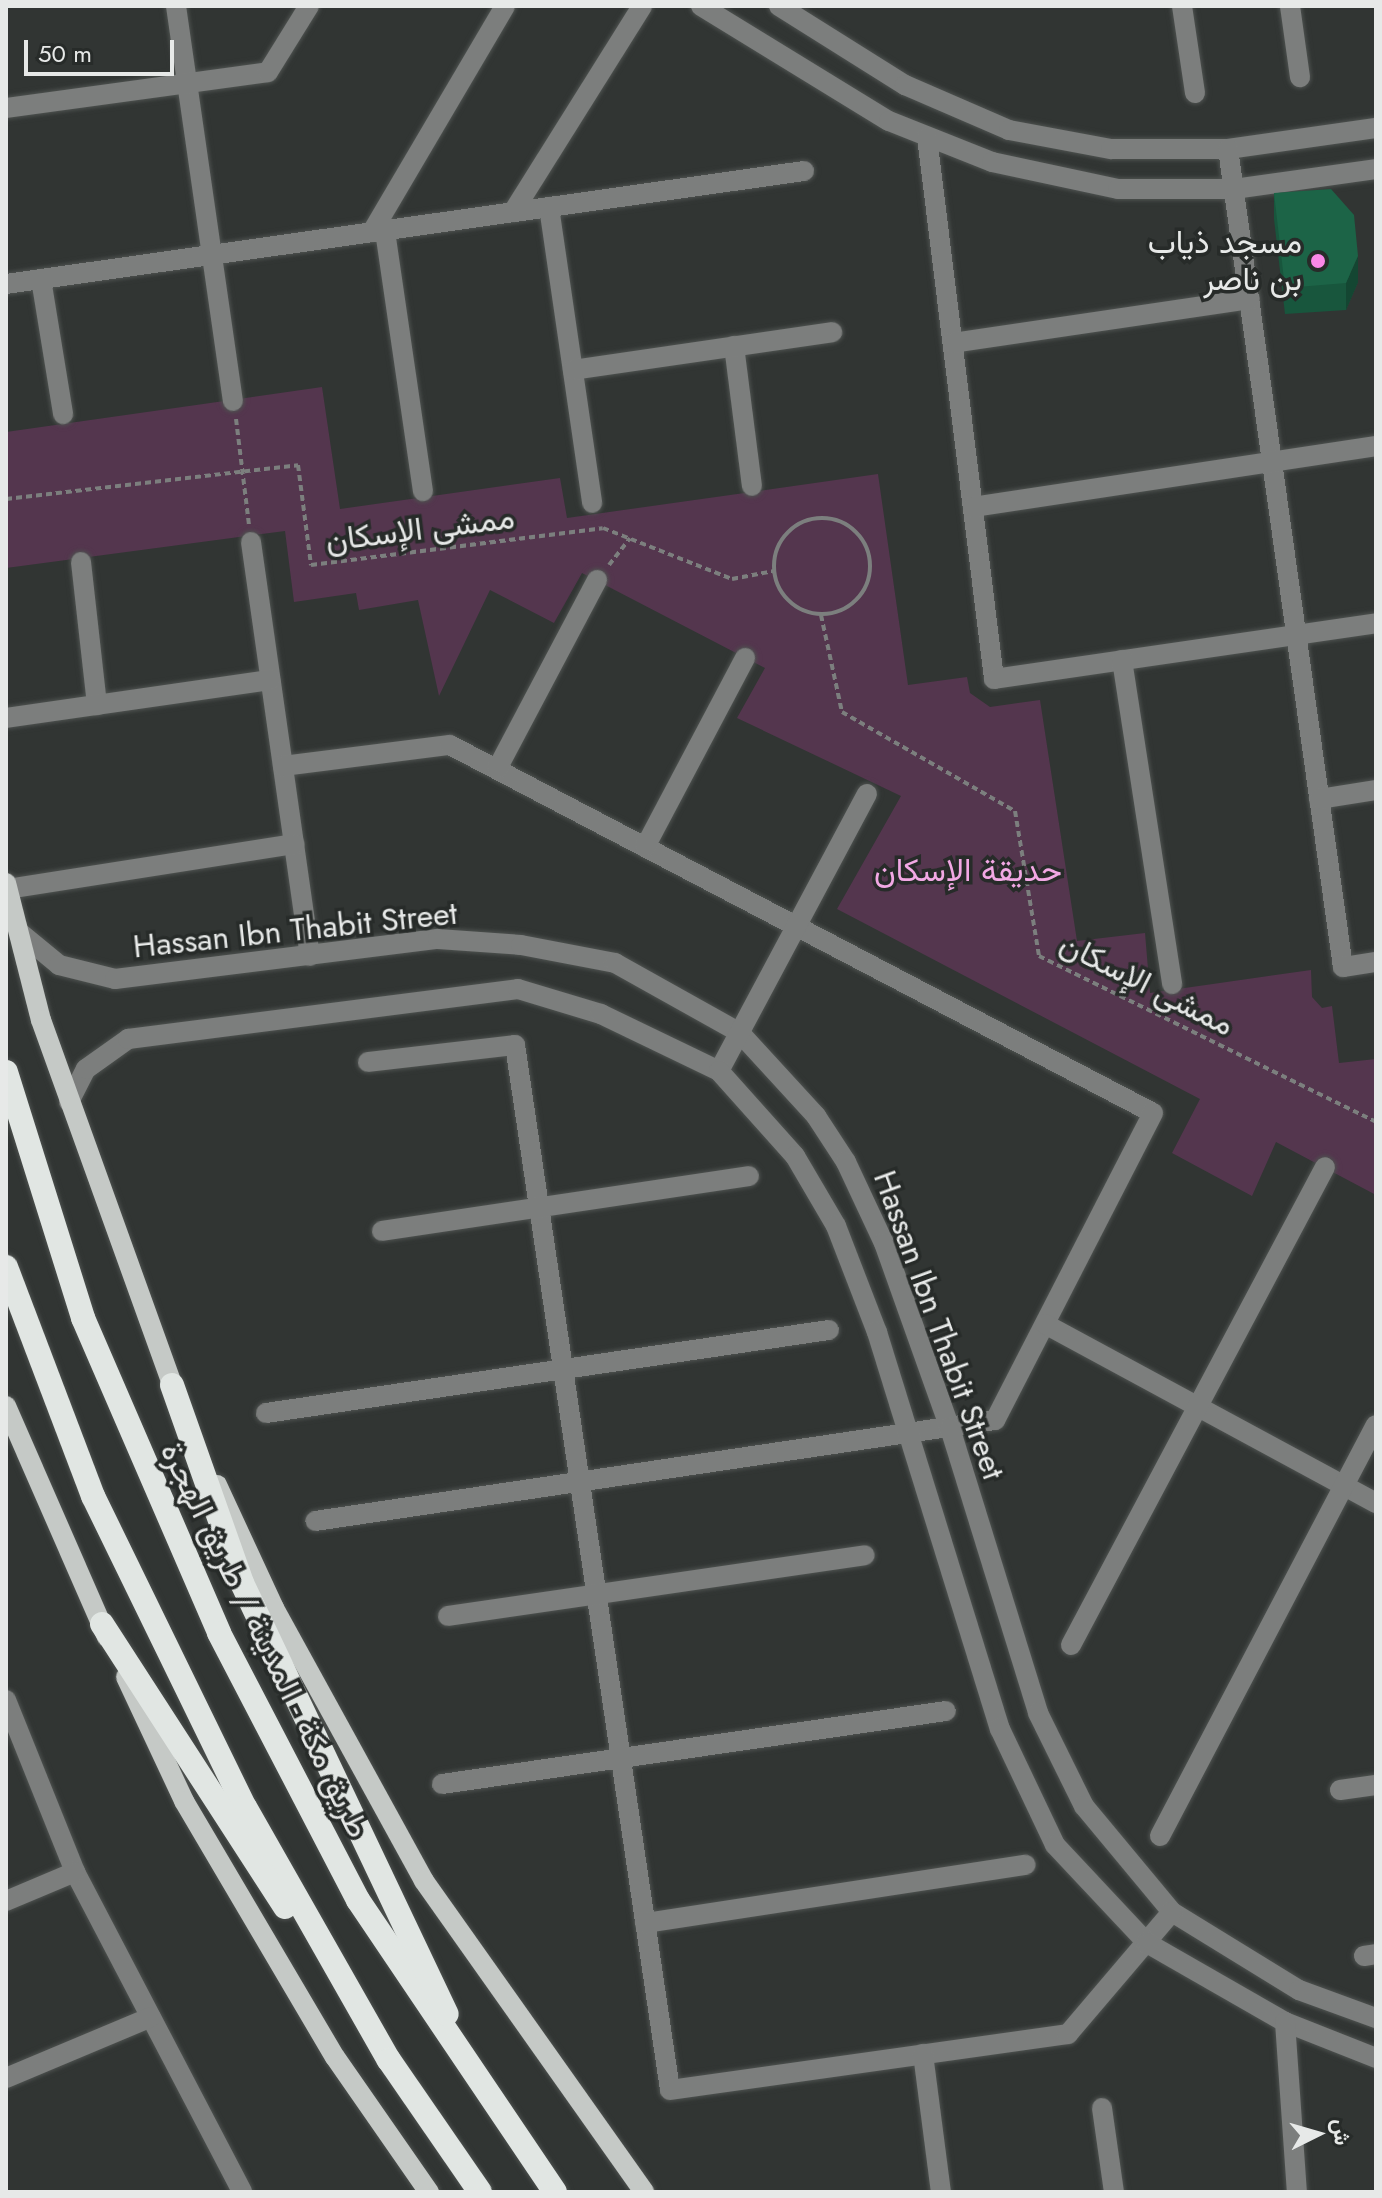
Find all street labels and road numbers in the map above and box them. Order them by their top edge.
street label: ممشى الإسكان [323,498,517,560]
street label: Hassan Ibn Thabit Street [131,894,459,966]
street label: ممشى الإسكان [1054,924,1240,1044]
street label: Hassan Ibn Thabit Street [865,1165,1013,1485]
street label: طريق مكة - المدينة / طريق الهجرة [152,1436,378,1844]

